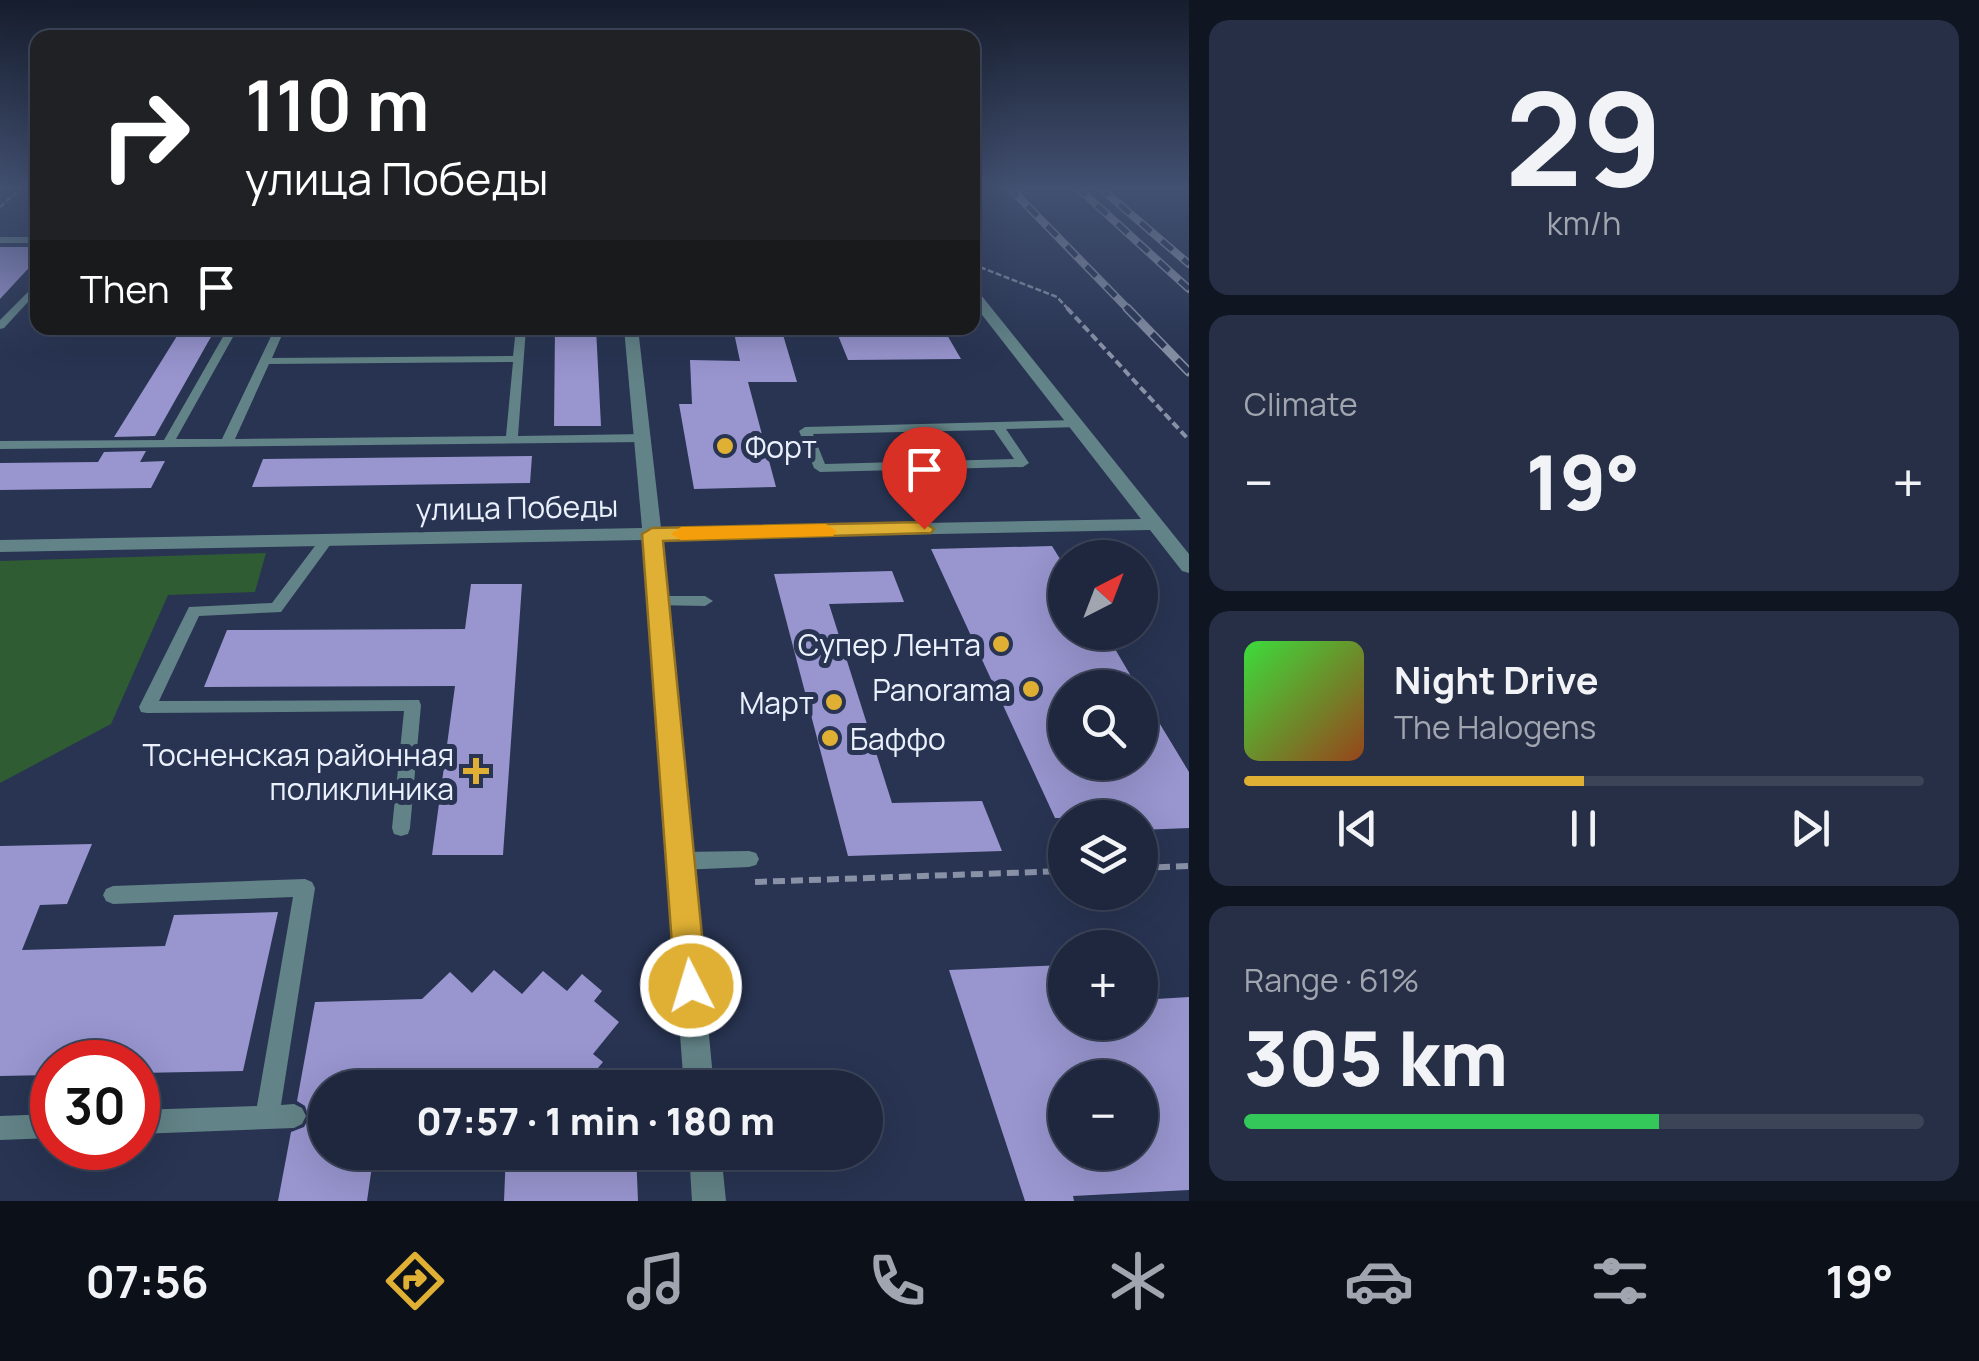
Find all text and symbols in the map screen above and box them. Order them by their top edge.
text: 29 [1505,47,1663,225]
text: 110 m [245,56,429,152]
icon: right [80,70,210,200]
text: улица Победы [245,147,548,209]
text: km/h [1547,201,1621,245]
icon: arrive [189,260,244,315]
text: Then [80,262,169,314]
text: Climate [1244,382,1358,426]
place label: Форт [745,426,817,467]
pin [882,427,967,530]
text: 19° [1526,430,1640,533]
marker: Форт [714,435,736,457]
icon: arrive [897,442,952,497]
text: − [1244,444,1274,520]
text: + [1892,444,1924,520]
street label: улица Победы [415,485,619,529]
north arrow [1048,540,1158,650]
map controls [1048,540,1158,1170]
place label: Супер Лента [798,624,981,665]
marker: Супер Лента [990,633,1012,655]
text: Night Drive [1394,653,1599,705]
place label: Panorama [872,669,1011,710]
button: search [1048,670,1158,780]
marker: Panorama [1020,678,1042,700]
place label: Март [739,682,814,723]
marker: Март [823,691,845,713]
text: The Halogens [1394,705,1596,749]
place label: Баффо [850,718,946,759]
marker: Баффо [819,727,841,749]
place label: Тосненская районная поликлиника [142,734,454,809]
marker: Тосненская районная поликлиника [463,758,489,784]
button: layers [1048,800,1158,910]
icon: previous [1330,801,1385,856]
icon: pause [1556,801,1611,856]
icon: next [1783,801,1838,856]
button: + [1048,930,1158,1040]
position arrow [639,934,743,1038]
text: Range · 61% [1244,958,1419,1002]
text: 305 km [1244,1006,1508,1109]
speed limit sign: 30 [30,1040,160,1170]
button: − [1048,1060,1158,1170]
text: 07:57 · 1 min · 180 m [416,1094,775,1146]
icon: directions [380,1246,450,1316]
icon: music [621,1246,691,1316]
icon: phone [862,1246,932,1316]
icon: climate [1103,1246,1173,1316]
icon: car [1344,1246,1414,1316]
icon: filters [1585,1246,1655,1316]
text: 07:56 [85,1250,209,1312]
text: 19° [1826,1250,1893,1312]

